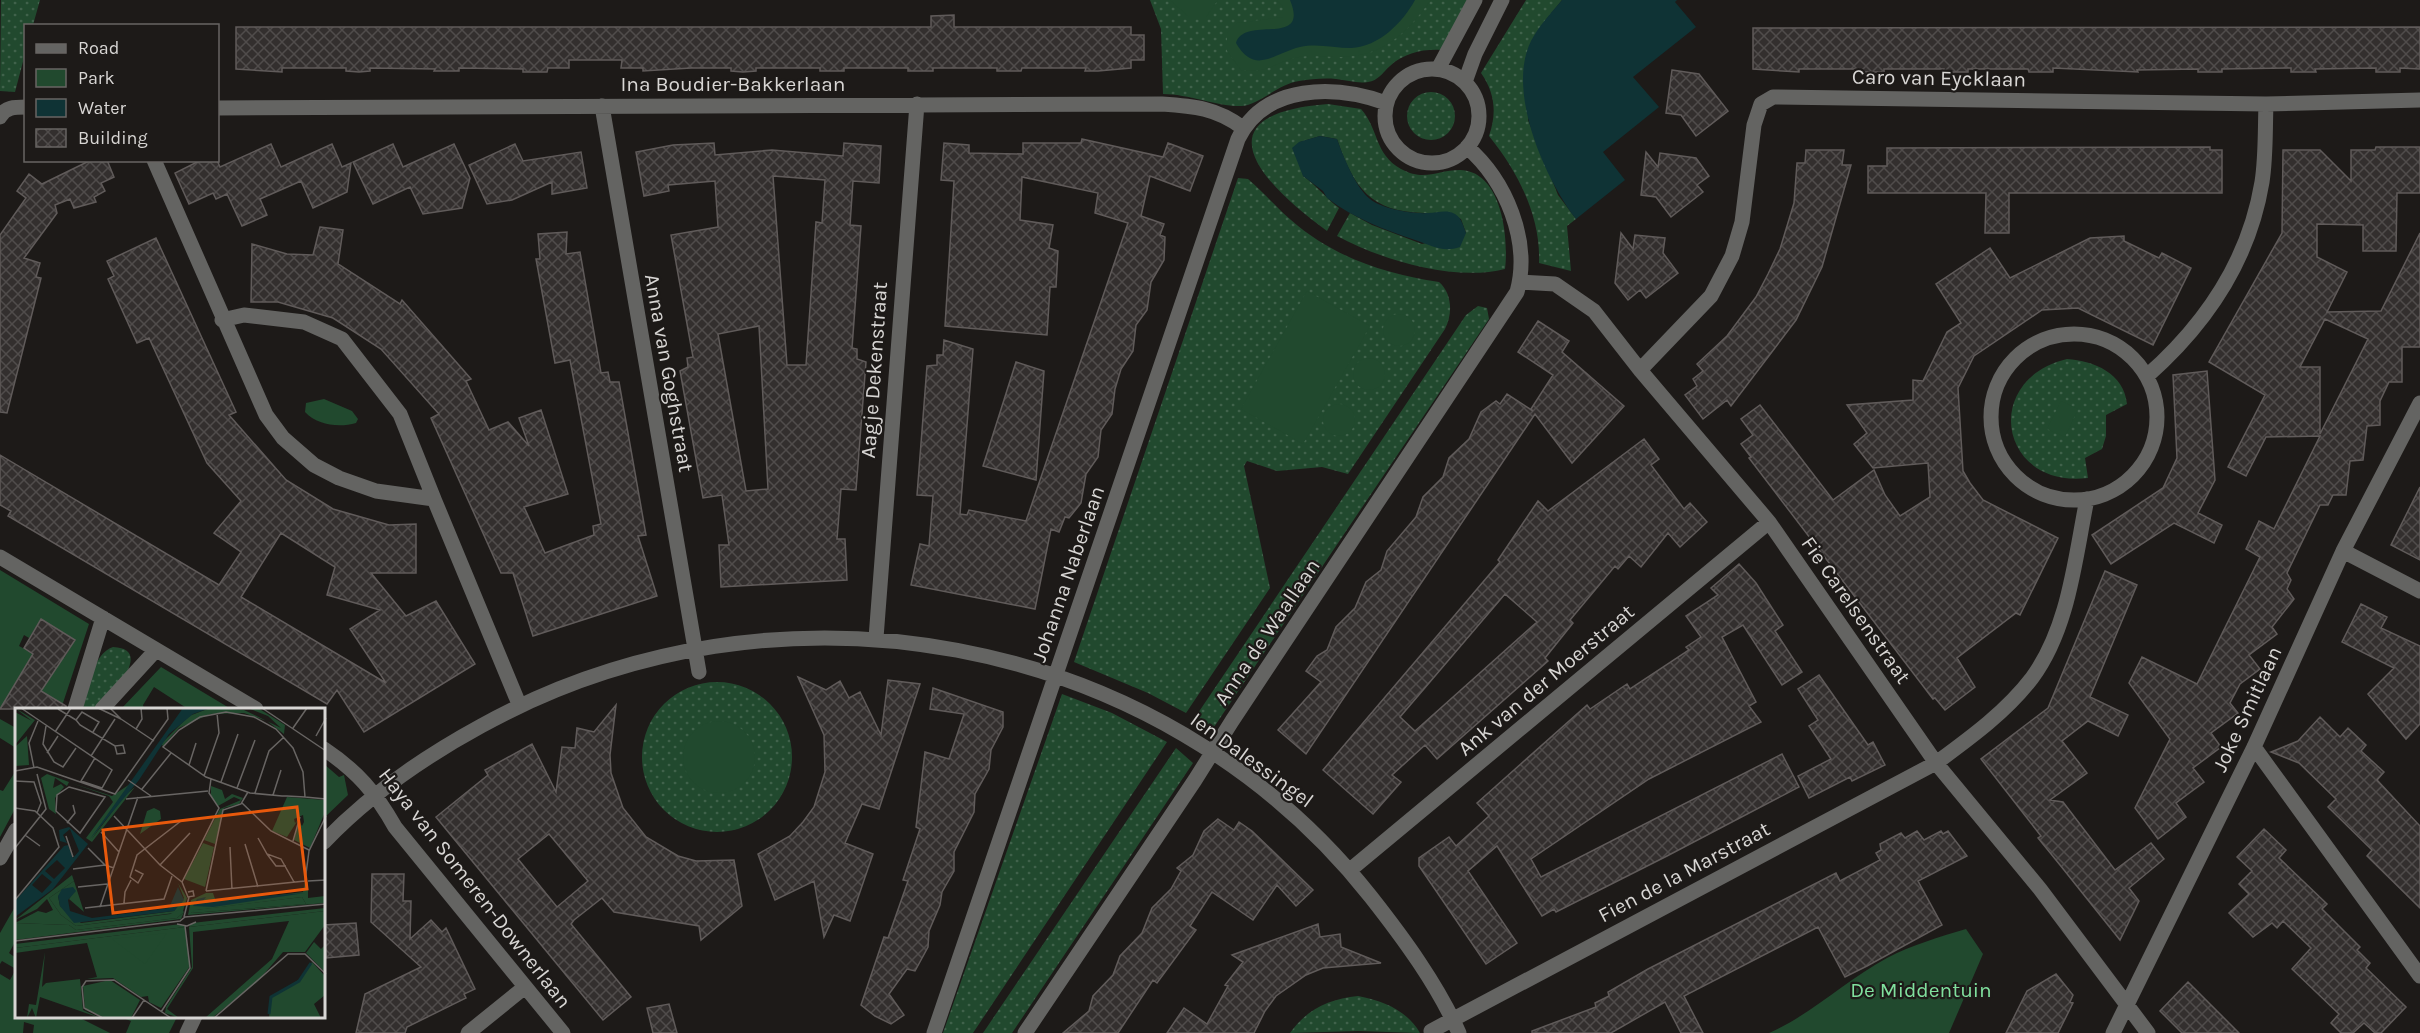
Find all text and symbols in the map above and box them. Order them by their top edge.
legend [24,24,219,162]
text: Road [78,37,119,59]
street label: Caro van Eycklaan [1852,64,2026,92]
text: Park [78,67,115,89]
street label: Ina Boudier-Bakkerlaan [620,72,846,96]
text: Water [78,97,126,119]
text: Building [78,127,148,149]
street label: Anna van Goghstraat [640,272,698,474]
street label: Aagje Dekenstraat [856,281,892,459]
street label: Johanna Naberlaan [1027,483,1109,665]
street label: Fie Carelsenstraat [1796,532,1916,688]
street label: Anna de Waallaan [1209,554,1325,710]
street label: Ank van der Moerstraat [1453,599,1639,761]
street label: Joke Smitlaan [2207,642,2287,776]
street label: Ien Dalessingel [1186,707,1318,813]
inset map [15,708,326,1018]
street label: Haya van Someren-Downerlaan [374,763,576,1013]
street label: Fien de la Marstraat [1594,817,1774,927]
park label: De Middentuin [1850,978,1992,1002]

